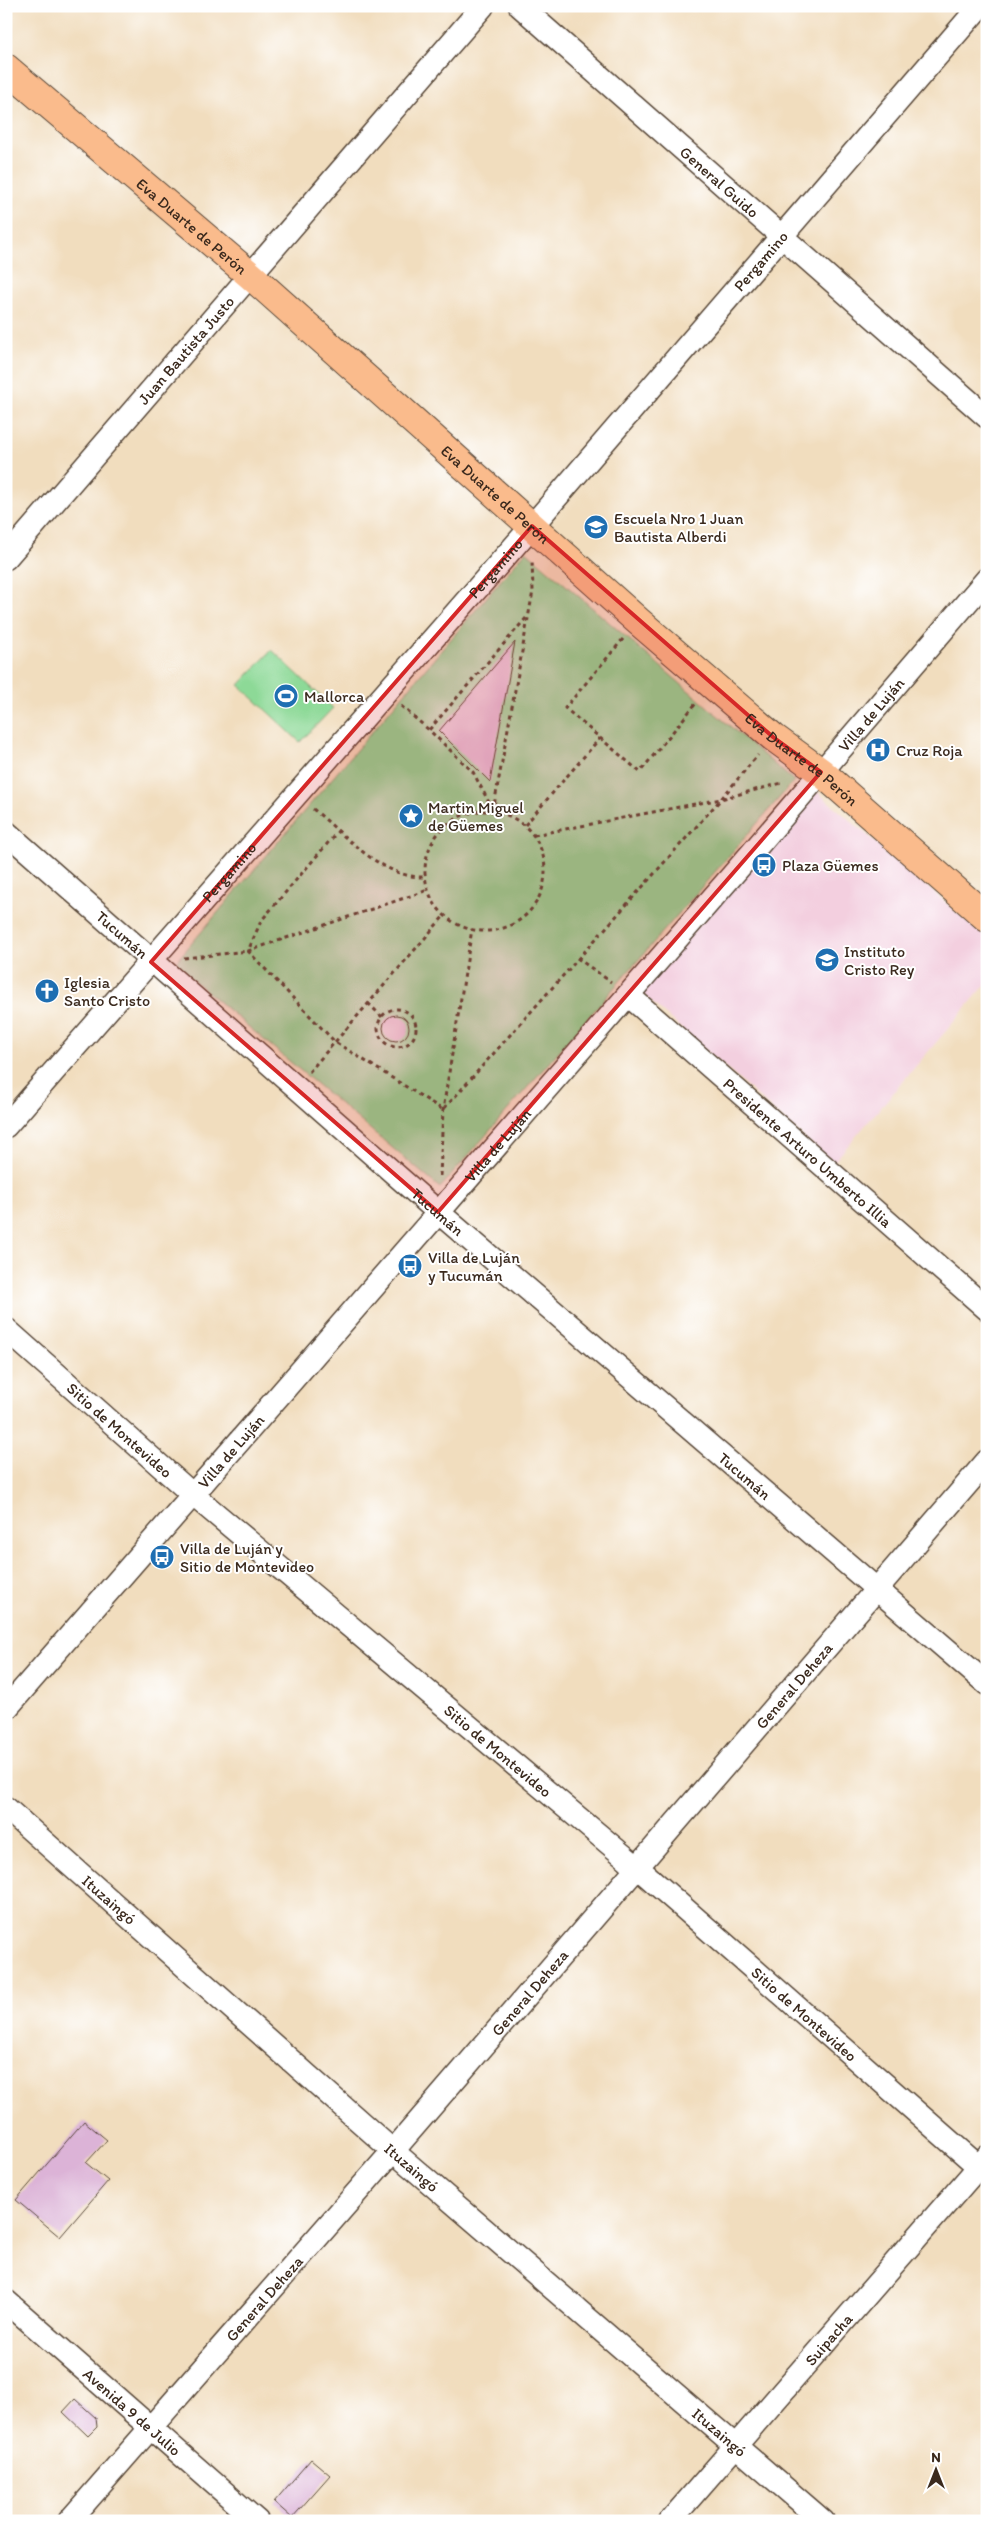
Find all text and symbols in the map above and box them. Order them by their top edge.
street label: General Guido [676,142,763,222]
street label: Eva Duarte de Perón [133,174,251,278]
street label: Pergamino [730,227,792,295]
street label: Juan Bautista Justo [134,292,238,408]
street label: Eva Duarte de Perón [437,441,553,548]
place label: Escuela Nro 1 Juan Bautista Alberdi [614,509,744,546]
school or university icon: Escuela Nro 1 Juan Bautista Alberdi [583,514,609,540]
street label: Pergamino [464,535,527,602]
street label: Villa de Luján [834,673,909,756]
sports icon: Mallorca [273,683,299,709]
place label: Mallorca [304,687,365,706]
street label: Eva Duarte de Perón [741,708,862,810]
hospital icon: Cruz Roja [865,737,891,763]
place label: Cruz Roja [896,741,963,760]
place label: Martin Miguel de Güemes [428,798,524,835]
place icon: Martin Miguel de Güemes [398,803,424,829]
street label: Pergamino [198,838,261,906]
bus stop icon: Plaza Güemes [751,852,777,878]
place label: Plaza Güemes [782,856,879,875]
street label: Tucumán [92,907,152,963]
place label: Instituto Cristo Rey [844,942,915,979]
school or university icon: Instituto Cristo Rey [814,947,840,973]
place label: Iglesia Santo Cristo [64,973,150,1010]
church icon: Iglesia Santo Cristo [34,978,60,1004]
street label: Presidente Arturo Umberto Illia [719,1074,896,1232]
street label: Villa de Luján [460,1104,535,1186]
street label: Tucumán [407,1184,468,1240]
place label: Villa de Luján y Tucumán [428,1248,520,1285]
bus stop icon: Villa de Luján y Tucumán [397,1253,423,1279]
street label: Sitio de Montevideo [63,1379,176,1482]
street label: Villa de Luján [194,1410,269,1492]
street label: Tucumán [714,1448,775,1504]
place label: Villa de Luján y Sitio de Montevideo [180,1539,314,1576]
bus stop icon: Villa de Luján y Sitio de Montevideo [149,1544,175,1570]
street label: General Deheza [752,1638,837,1733]
street label: Sitio de Montevideo [440,1700,555,1801]
street label: Ituzaingó [78,1871,140,1929]
street label: General Deheza [487,1945,573,2040]
street label: Sitio de Montevideo [747,1963,861,2066]
street label: Ituzaingó [380,2139,443,2196]
street label: General Deheza [222,2251,308,2345]
street label: Suipacha [801,2309,857,2370]
street label: Avenida 9 de Julio [79,2364,185,2460]
street label: Ituzaingó [688,2404,750,2461]
north arrow [910,2444,960,2494]
text: N [931,2449,941,2466]

